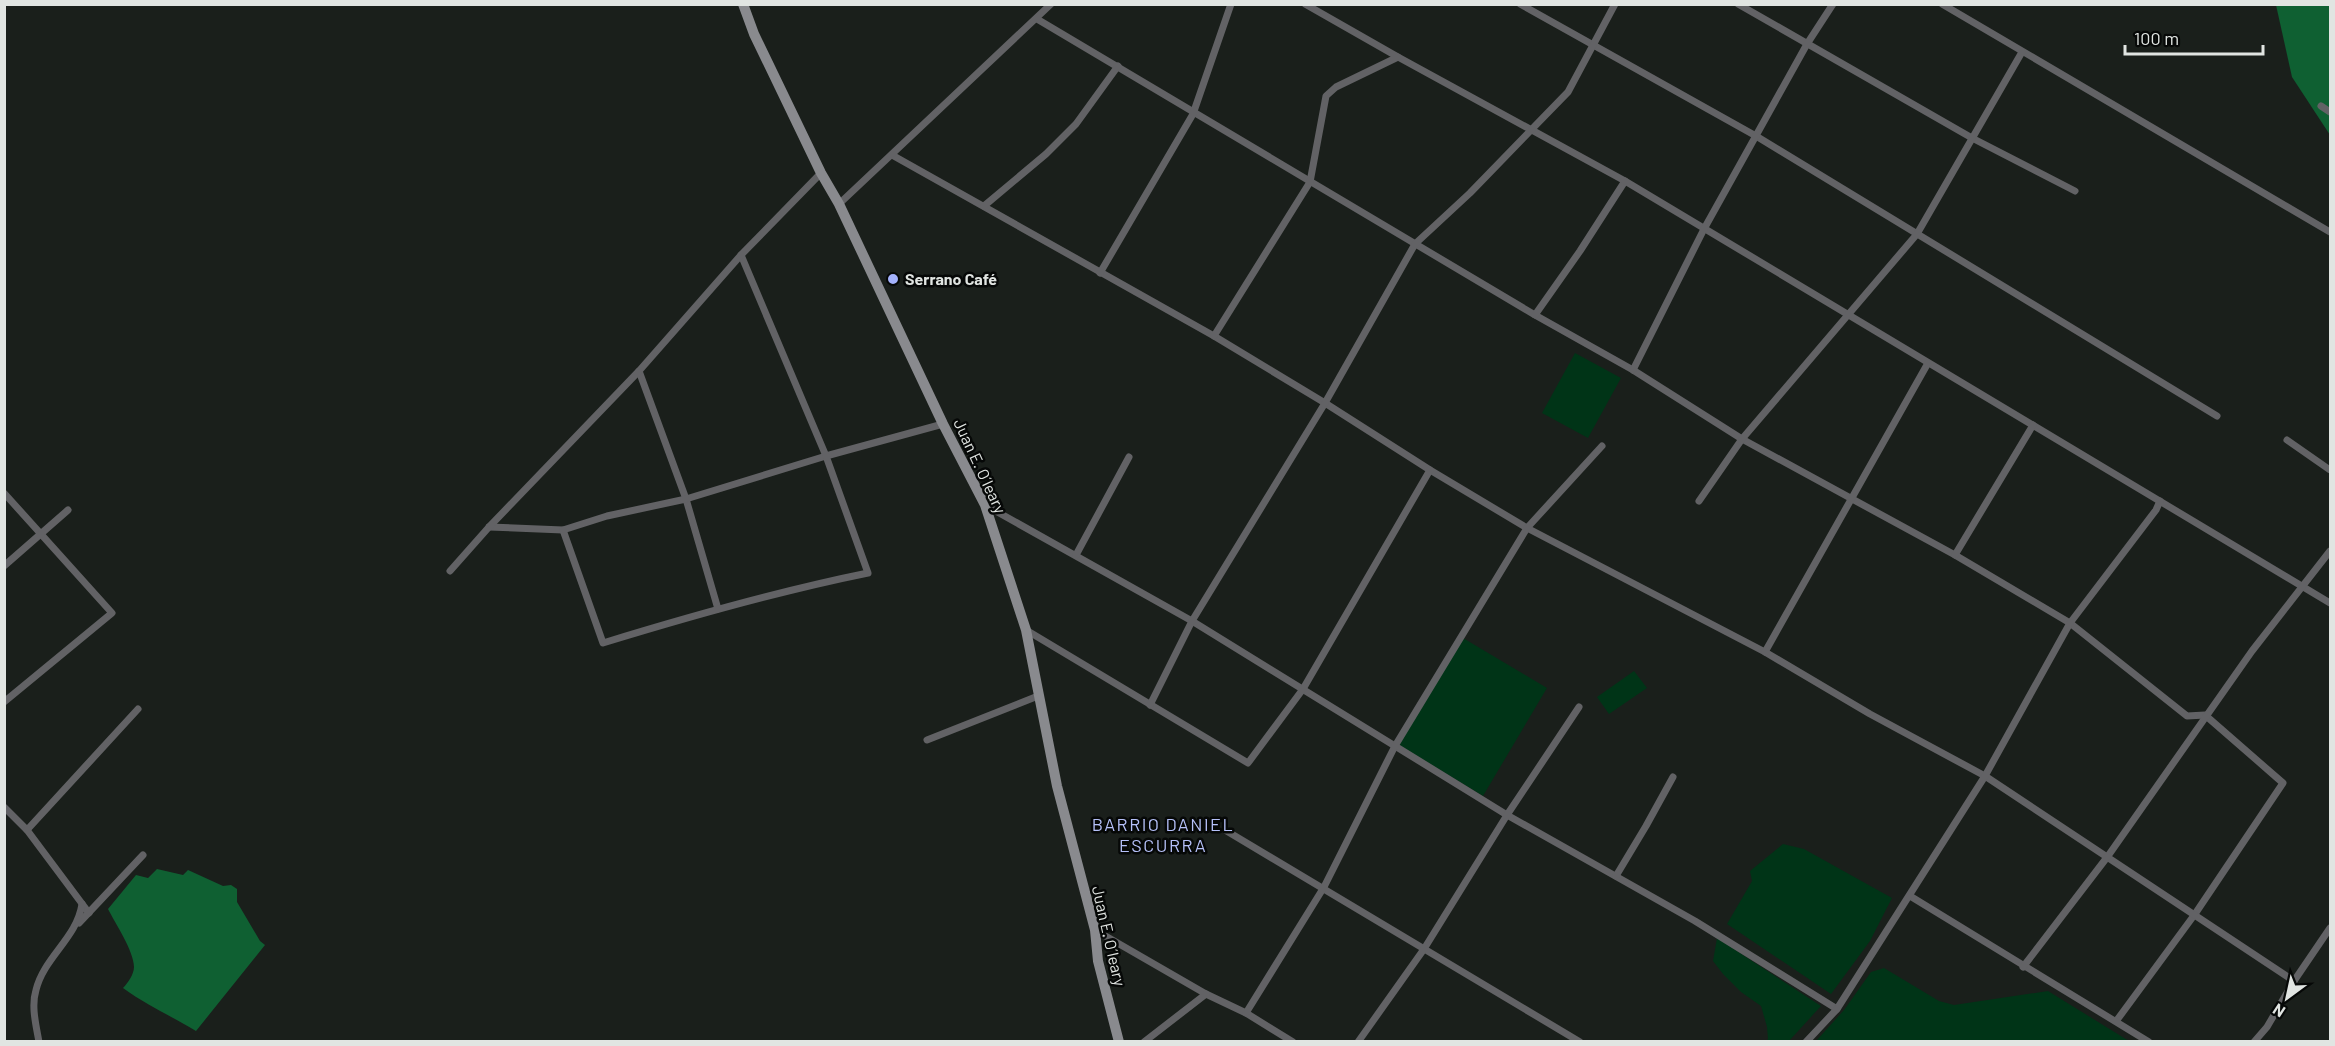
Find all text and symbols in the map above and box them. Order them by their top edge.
scale bar [2125,18,2263,56]
text: 100 m [2134,27,2179,49]
place label: Serrano Café [905,269,997,288]
marker: Serrano Café [886,272,900,286]
street label: Juan E. O´leary [950,415,1011,517]
district label: BARRIO DANIEL ESCURRA [1092,813,1234,856]
street label: Juan E. O´leary [1089,884,1130,988]
north arrow [2257,968,2317,1028]
text: N [2269,1000,2288,1022]

